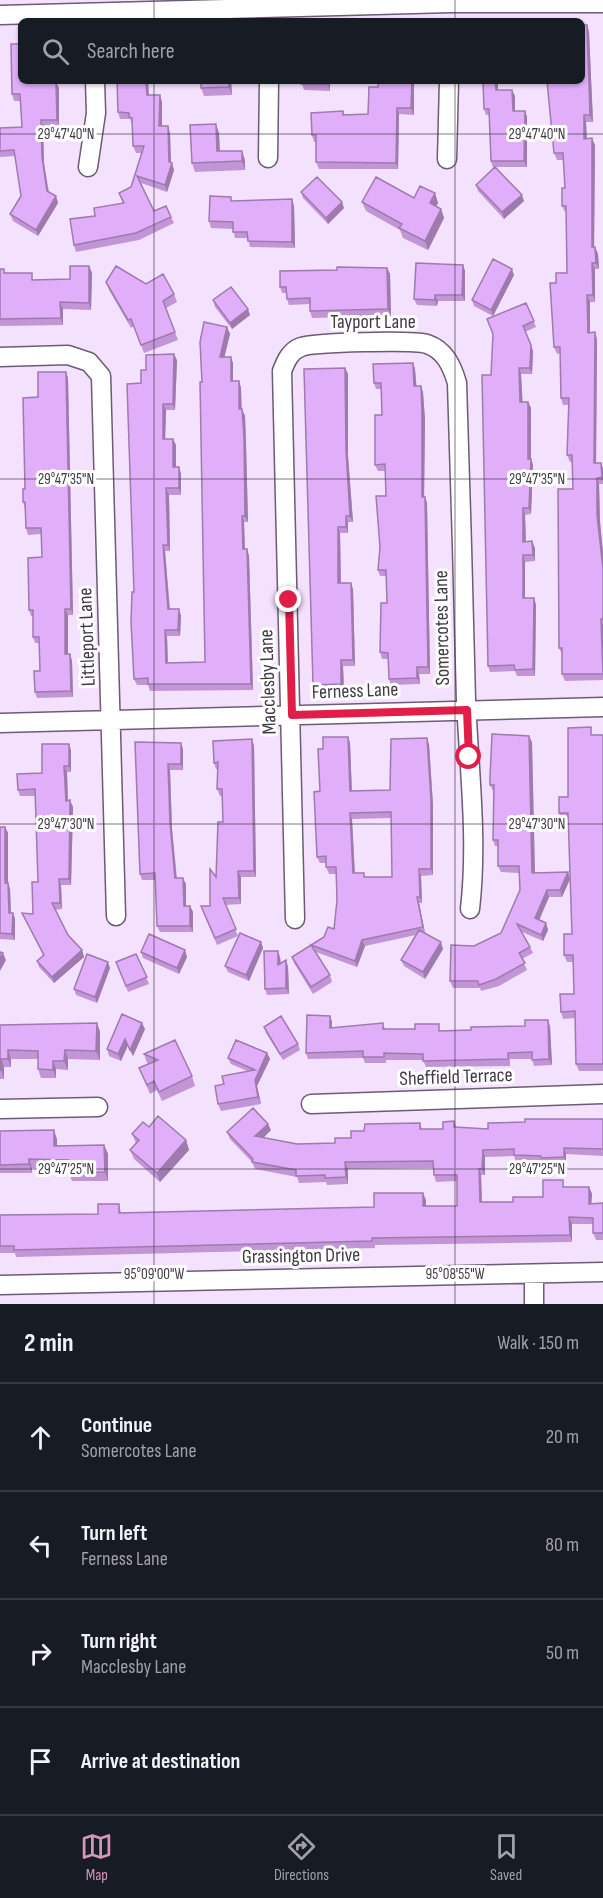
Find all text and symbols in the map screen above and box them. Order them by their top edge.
search box [18,18,585,84]
icon: search [39,35,72,68]
text: Search here [87,38,174,65]
text: 29°47'40"N [38,125,94,144]
text: 29°47'40"N [509,125,565,144]
street label: Tayport Lane [330,310,416,334]
text: 29°47'35"N [38,470,94,489]
text: 29°47'35"N [509,470,565,489]
street label: Somercotes Lane [429,570,455,686]
route end [275,586,301,612]
street label: Littleport Lane [73,587,101,687]
street label: Macclesby Lane [254,629,282,735]
street label: Ferness Lane [311,677,399,705]
route start [455,743,481,769]
text: 29°47'30"N [38,815,94,834]
text: 29°47'30"N [509,815,565,834]
street label: Sheffield Terrace [399,1063,513,1091]
text: 29°47'25"N [38,1160,94,1179]
text: 29°47'25"N [509,1160,565,1179]
street label: Grassington Drive [242,1243,360,1269]
text: 95°09'00"W [124,1265,184,1284]
text: 95°08'55"W [426,1265,485,1284]
text: 2 min [24,1328,74,1359]
text: Walk · 150 m [497,1331,579,1355]
text: Continue [81,1412,152,1439]
icon: ahead [24,1421,57,1454]
text: 20 m [546,1425,579,1449]
text: Somercotes Lane [81,1439,196,1463]
text: Turn left [81,1520,147,1547]
icon: left [24,1529,57,1562]
text: 80 m [545,1533,579,1557]
text: Ferness Lane [81,1547,168,1571]
text: Turn right [81,1628,157,1655]
icon: right [24,1637,57,1670]
text: 50 m [546,1641,579,1665]
text: Macclesby Lane [81,1655,186,1679]
icon: arrive [24,1745,57,1778]
text: Arrive at destination [81,1748,240,1775]
tab: Map [80,1830,113,1885]
tab: Directions [274,1830,329,1885]
tab: Saved [490,1830,523,1885]

